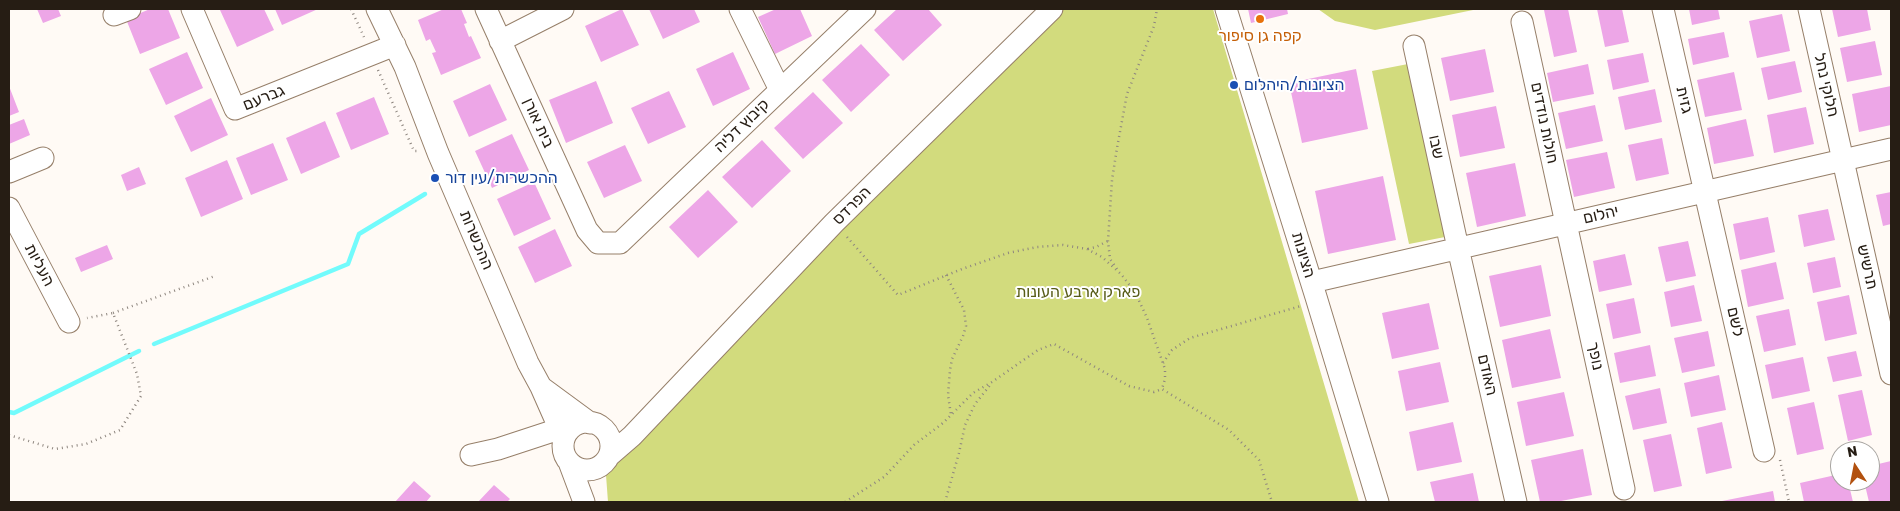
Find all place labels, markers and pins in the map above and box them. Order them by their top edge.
marker: קפה גן סיפור [1254,13,1266,25]
place label: קפה גן סיפור [1218,26,1302,46]
place label: הציונות/היהלום [1244,75,1344,95]
marker: הציונות/היהלום [1228,79,1240,91]
place label: ההכשרות/עין דור [445,168,558,188]
marker: ההכשרות/עין דור [429,172,441,184]

